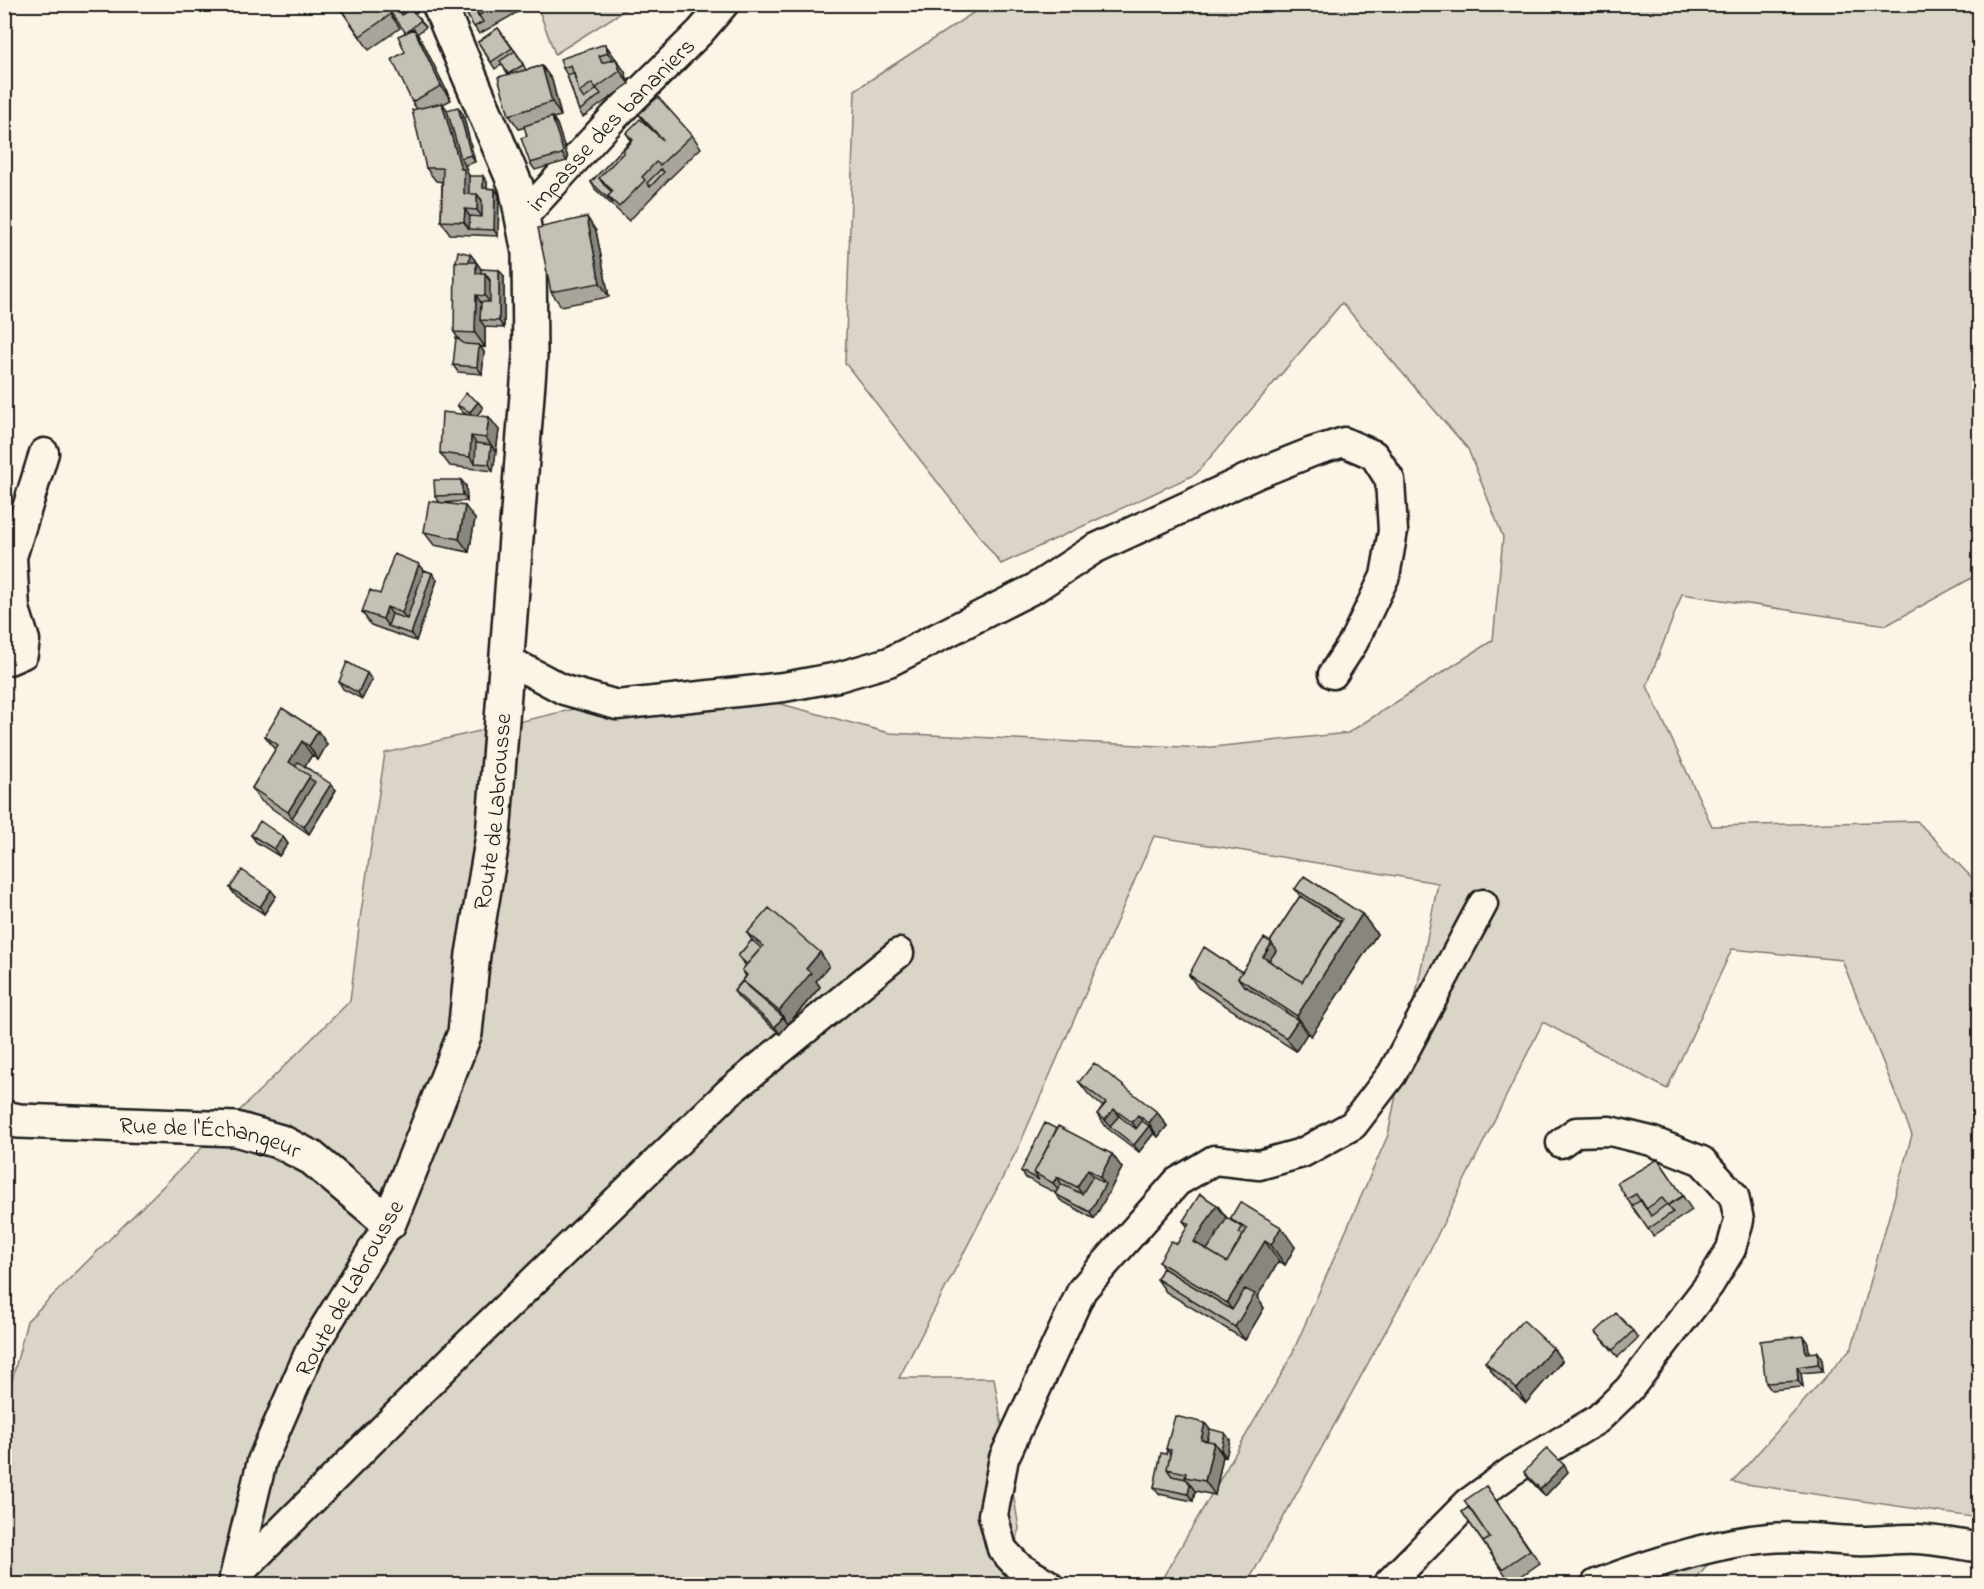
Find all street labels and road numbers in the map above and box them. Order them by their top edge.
street label: impasse des bananiers [521,31,705,221]
street label: Route de Labrousse [466,712,522,913]
street label: Rue de l'Échangeur [119,1110,307,1170]
street label: Route de Labrousse [288,1194,415,1384]

